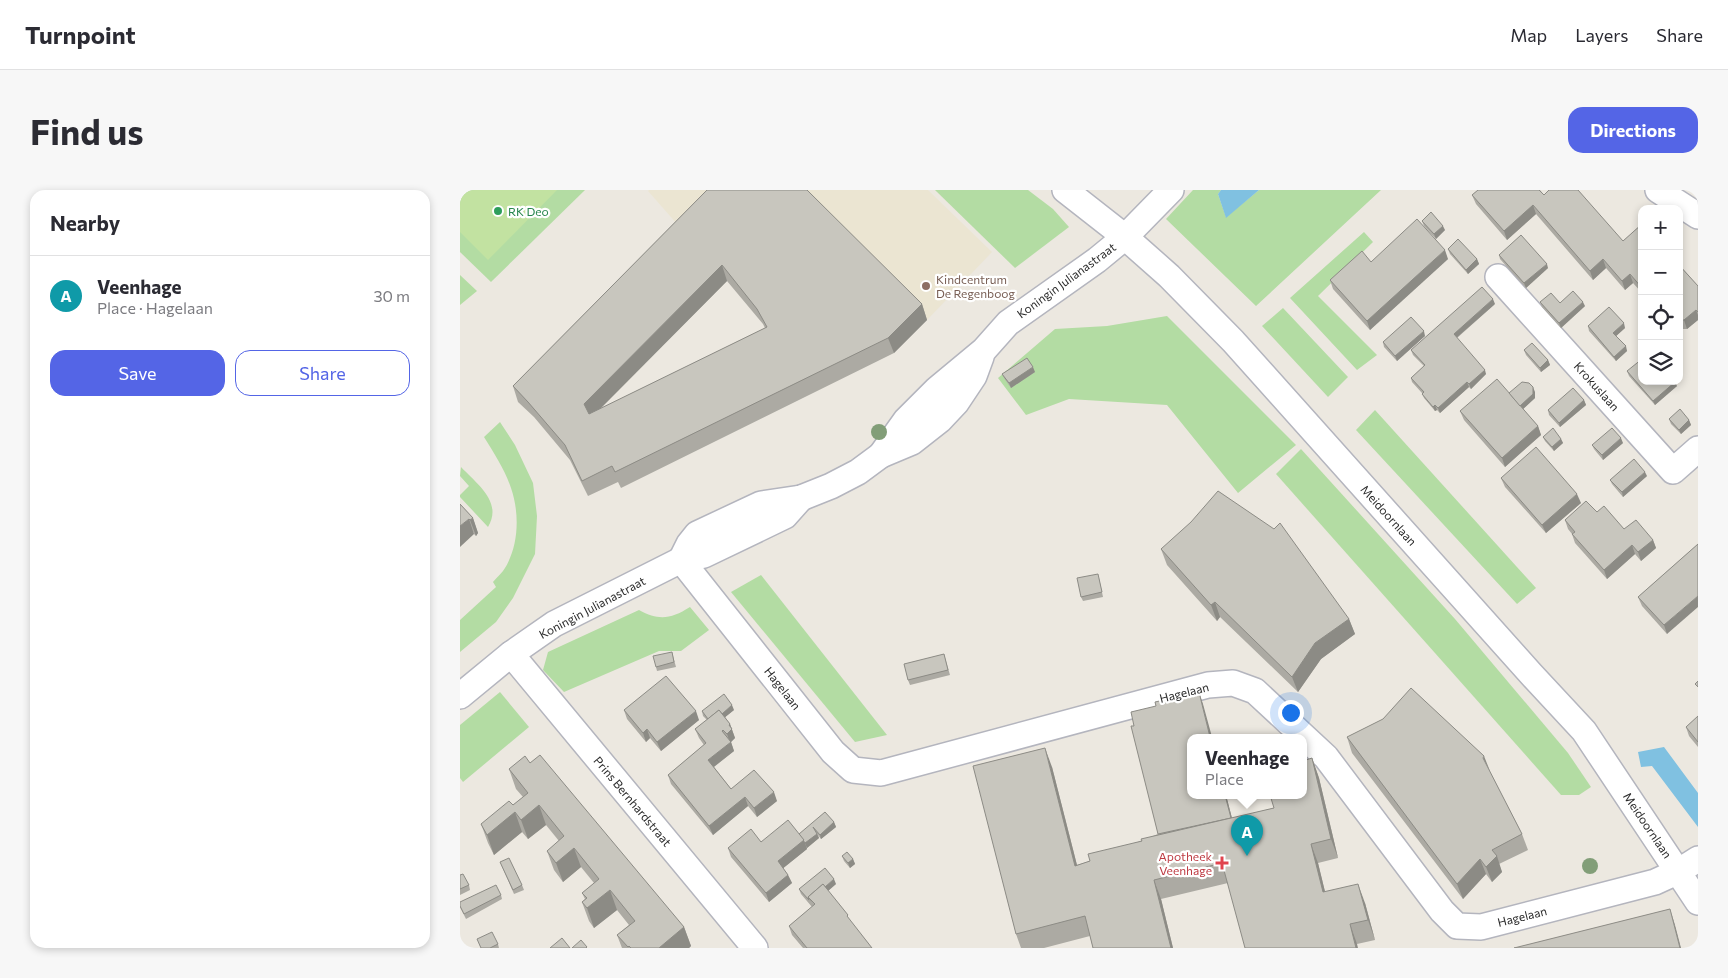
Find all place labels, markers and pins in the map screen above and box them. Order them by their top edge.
place label: RK Deo [508,204,549,218]
marker: RK Deo [492,205,504,217]
place label: Kindcentrum De Regenboog [936,272,1015,300]
marker: Kindcentrum De Regenboog [920,280,932,292]
pin: A [1231,815,1263,856]
place label: Apotheek Veenhage [1159,849,1212,877]
marker: Apotheek Veenhage [1216,857,1228,869]

